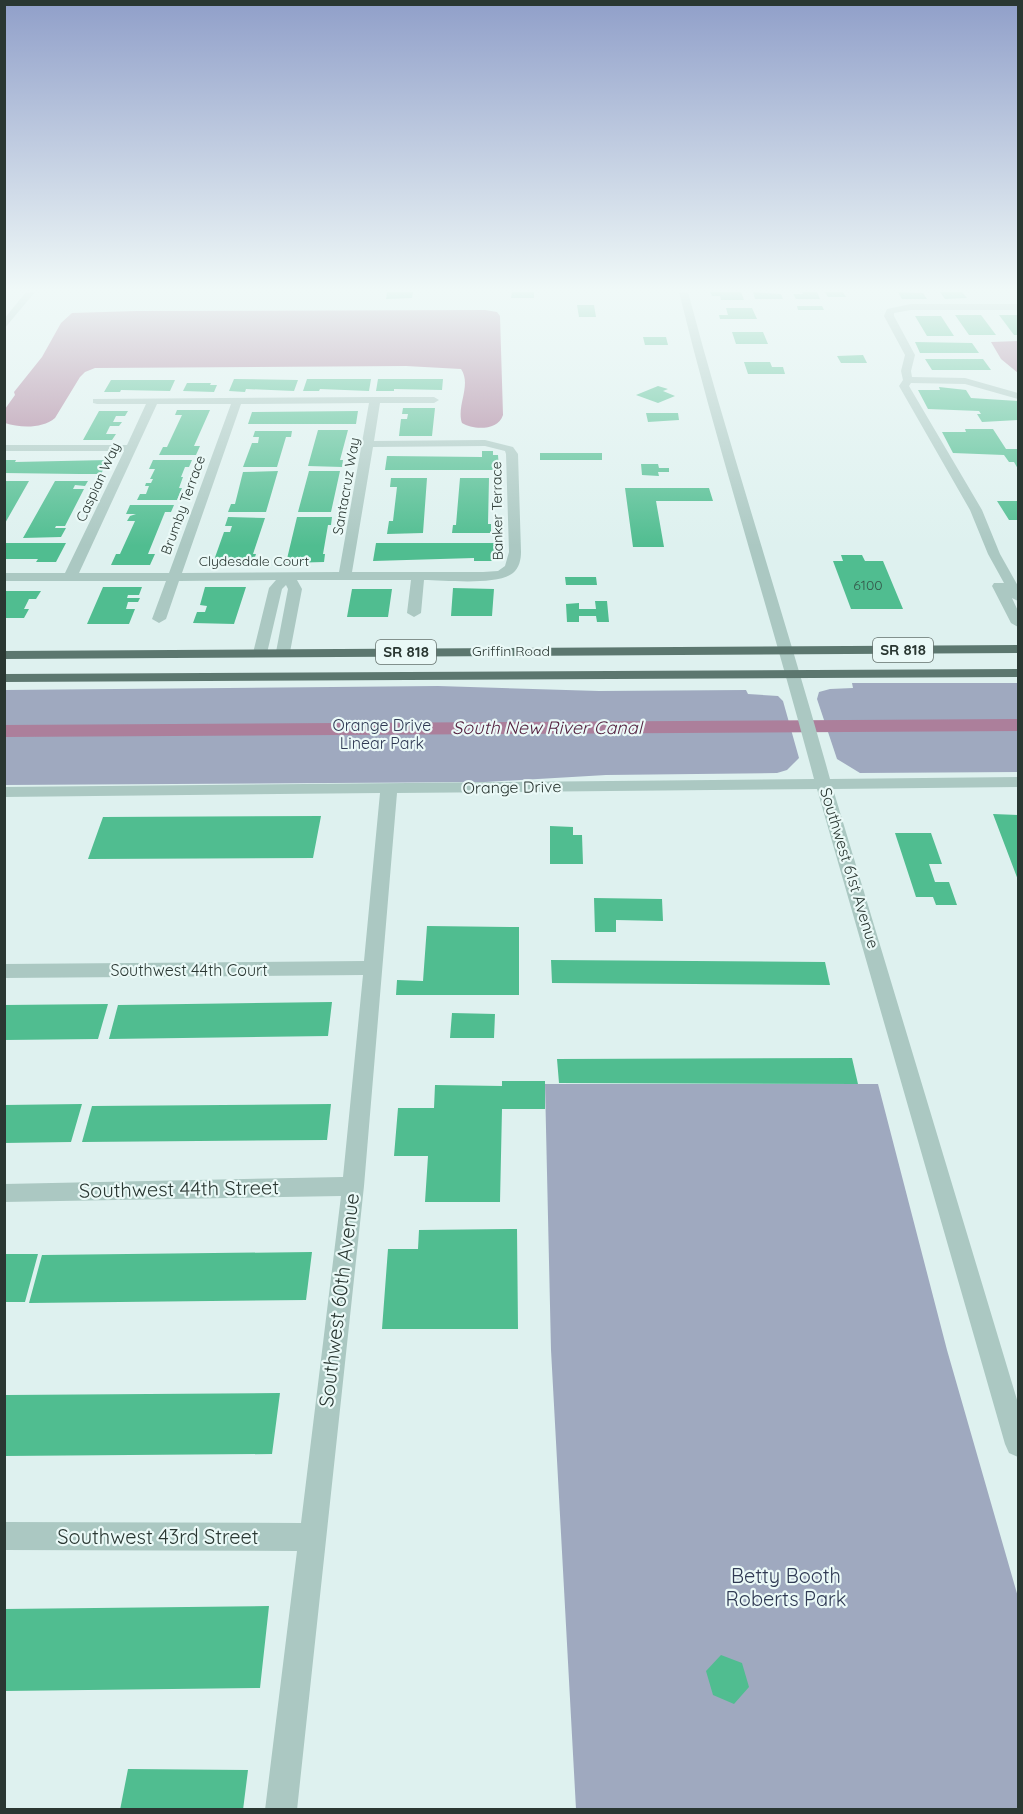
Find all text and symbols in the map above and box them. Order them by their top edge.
street label: Santacruz Way [329,436,363,536]
street label: Caspian Way [72,439,124,525]
street label: Brumby Terrace [157,453,209,557]
street label: Banker Terrace [487,461,507,561]
street label: Clydesdale Court [199,552,309,570]
house number: 6100 [853,576,883,594]
road number: SR 818 [873,638,933,662]
road number: SR 818 [376,640,436,664]
street label: Griffin Road [472,642,550,660]
park label: Orange Drive Linear Park [333,715,431,753]
water label: South New River Canal [452,716,644,739]
street label: Orange Drive [462,776,562,798]
street label: Southwest 61st Avenue [816,785,884,951]
street label: Southwest 44th Court [110,960,268,980]
street label: Southwest 44th Street [79,1174,279,1203]
street label: Southwest 60th Avenue [313,1191,364,1408]
street label: Southwest 43rd Street [57,1524,259,1549]
park label: Betty Booth Roberts Park [726,1563,846,1611]

